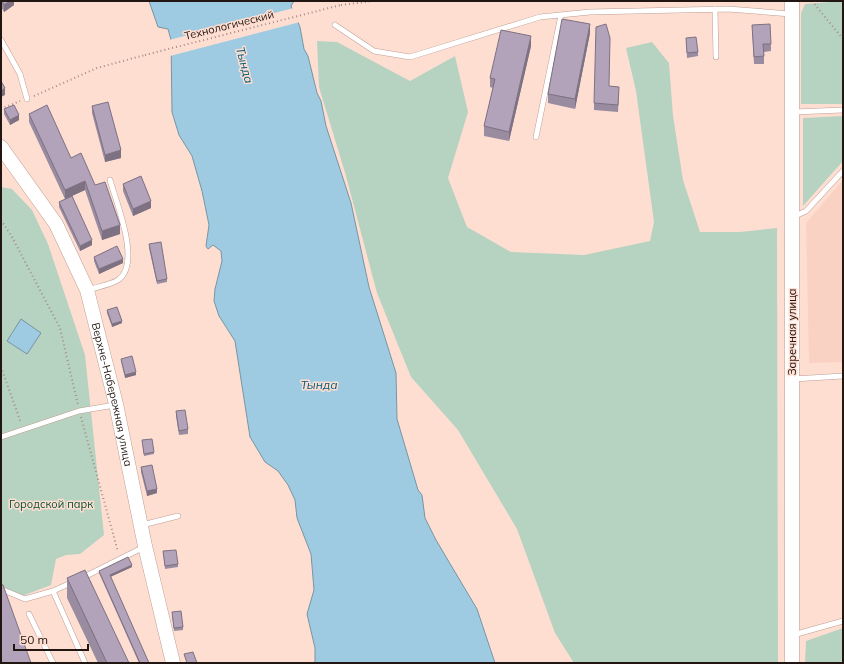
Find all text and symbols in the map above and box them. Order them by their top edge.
street label: Технологический [183,7,275,43]
water label: Тында [233,45,257,85]
street label: Заречная улица [785,288,799,376]
street label: Верхне-Набережная улица [89,321,136,468]
water label: Тында [300,377,338,392]
park label: Городской парк [9,497,93,511]
scale bar [14,626,88,652]
text: 50 m [20,632,48,647]

